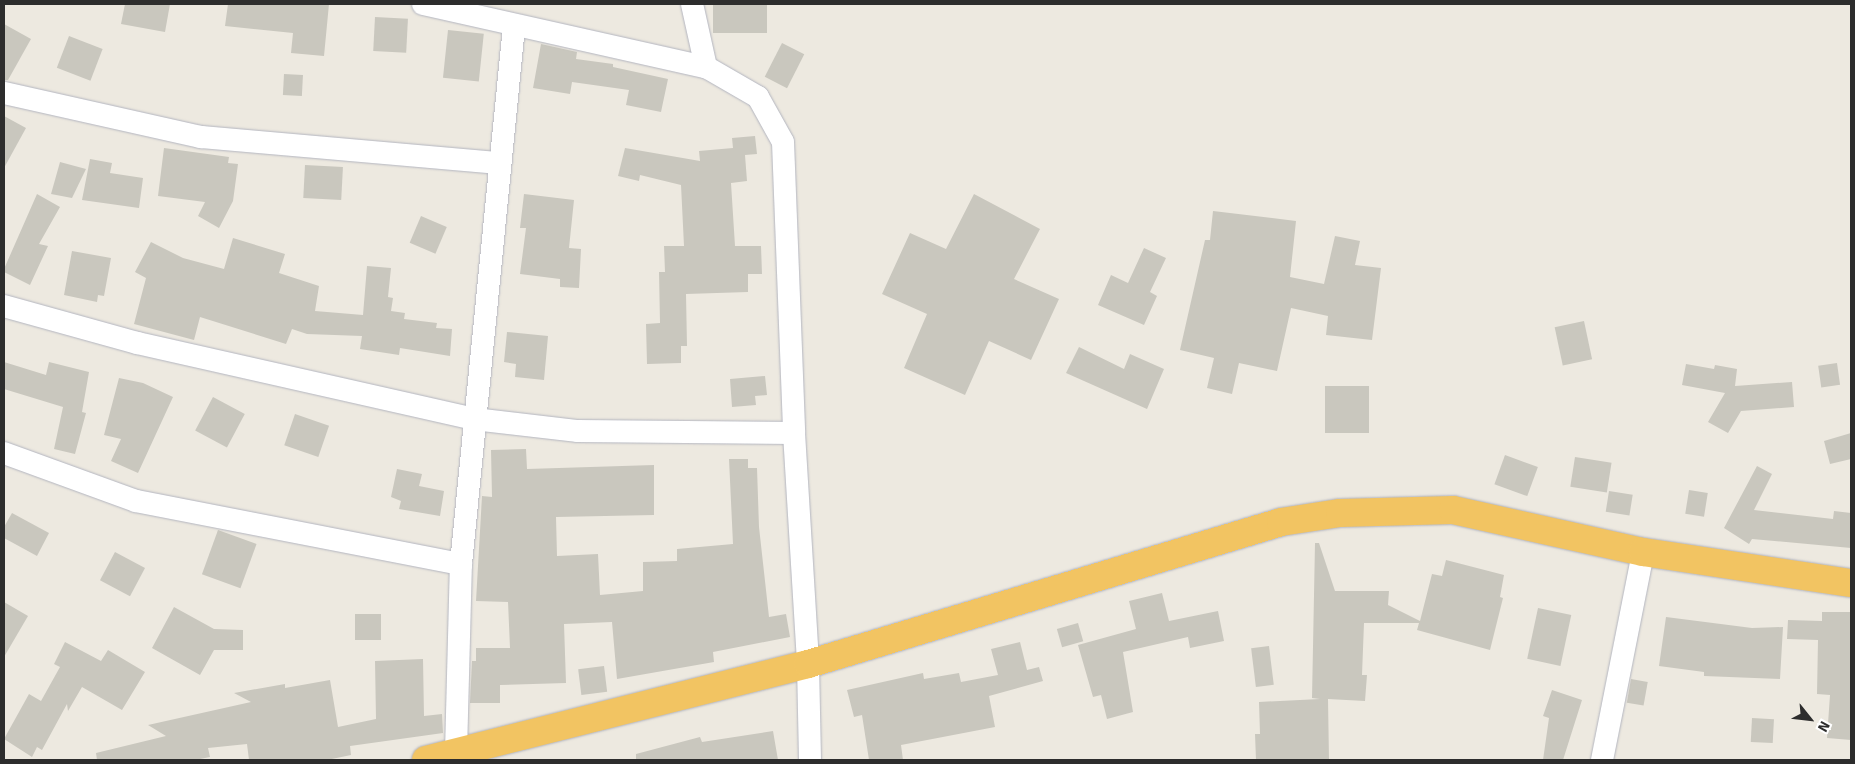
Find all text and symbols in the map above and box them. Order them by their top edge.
north arrow [1785,694,1835,744]
text: N [1814,718,1833,735]

